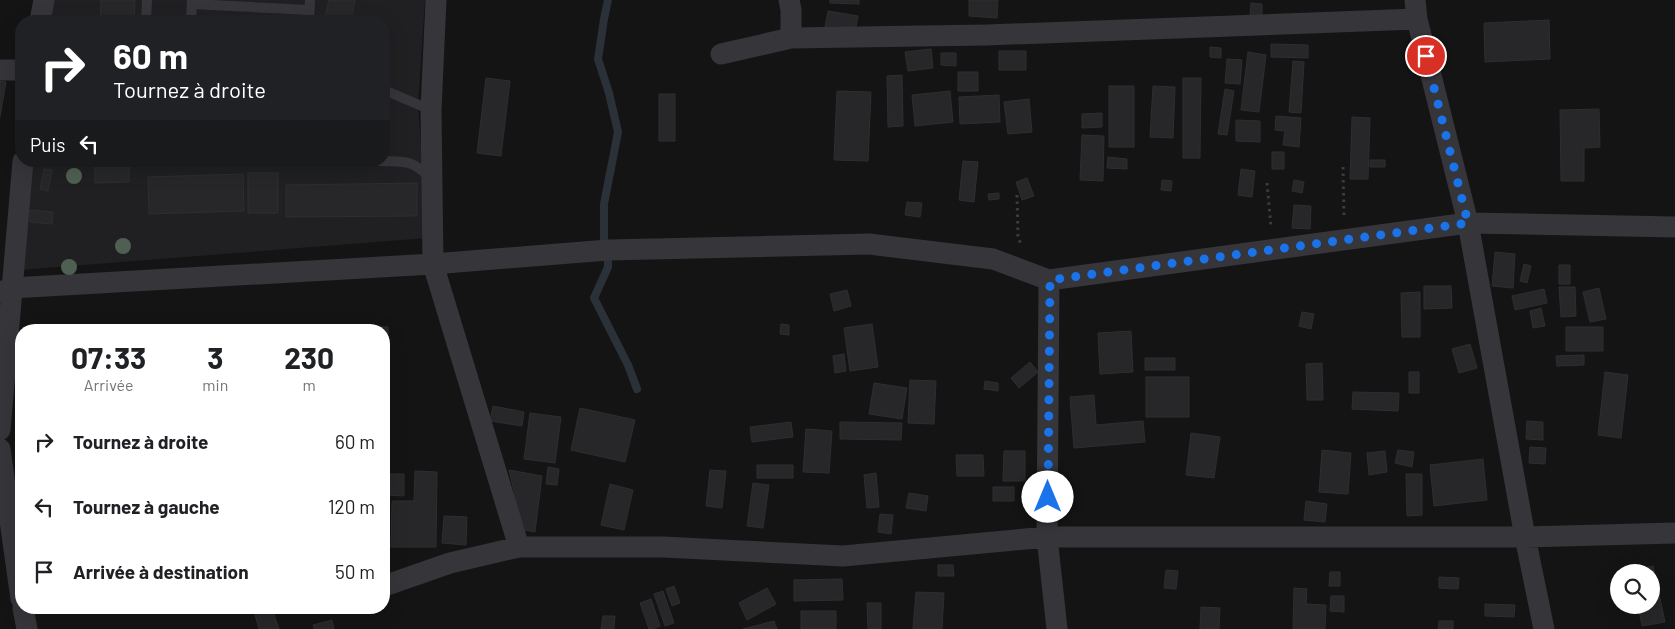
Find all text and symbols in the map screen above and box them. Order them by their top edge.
text: 60 m [113,34,188,76]
icon: right [30,35,95,100]
pin [1405,35,1447,77]
icon: arrive [1412,42,1440,70]
text: Tournez à droite [113,76,266,102]
icon: left [75,130,103,158]
text: Puis [30,133,65,156]
text: 07:33 [71,339,146,375]
text: 3 [207,339,223,375]
text: 230 [284,339,334,375]
text: Arrivée [84,375,134,394]
text: min [202,375,228,394]
text: m [303,375,316,394]
icon: right [30,428,58,456]
text: Tournez à droite [73,430,209,453]
text: 60 m [335,430,375,453]
position arrow [1021,470,1073,522]
icon: left [30,493,58,521]
text: Tournez à gauche [73,495,220,518]
text: 120 m [328,495,375,518]
icon: arrive [30,558,58,586]
text: Arrivée à destination [73,560,249,583]
text: 50 m [335,560,375,583]
map controls [1610,564,1660,614]
button: search [1610,564,1660,614]

